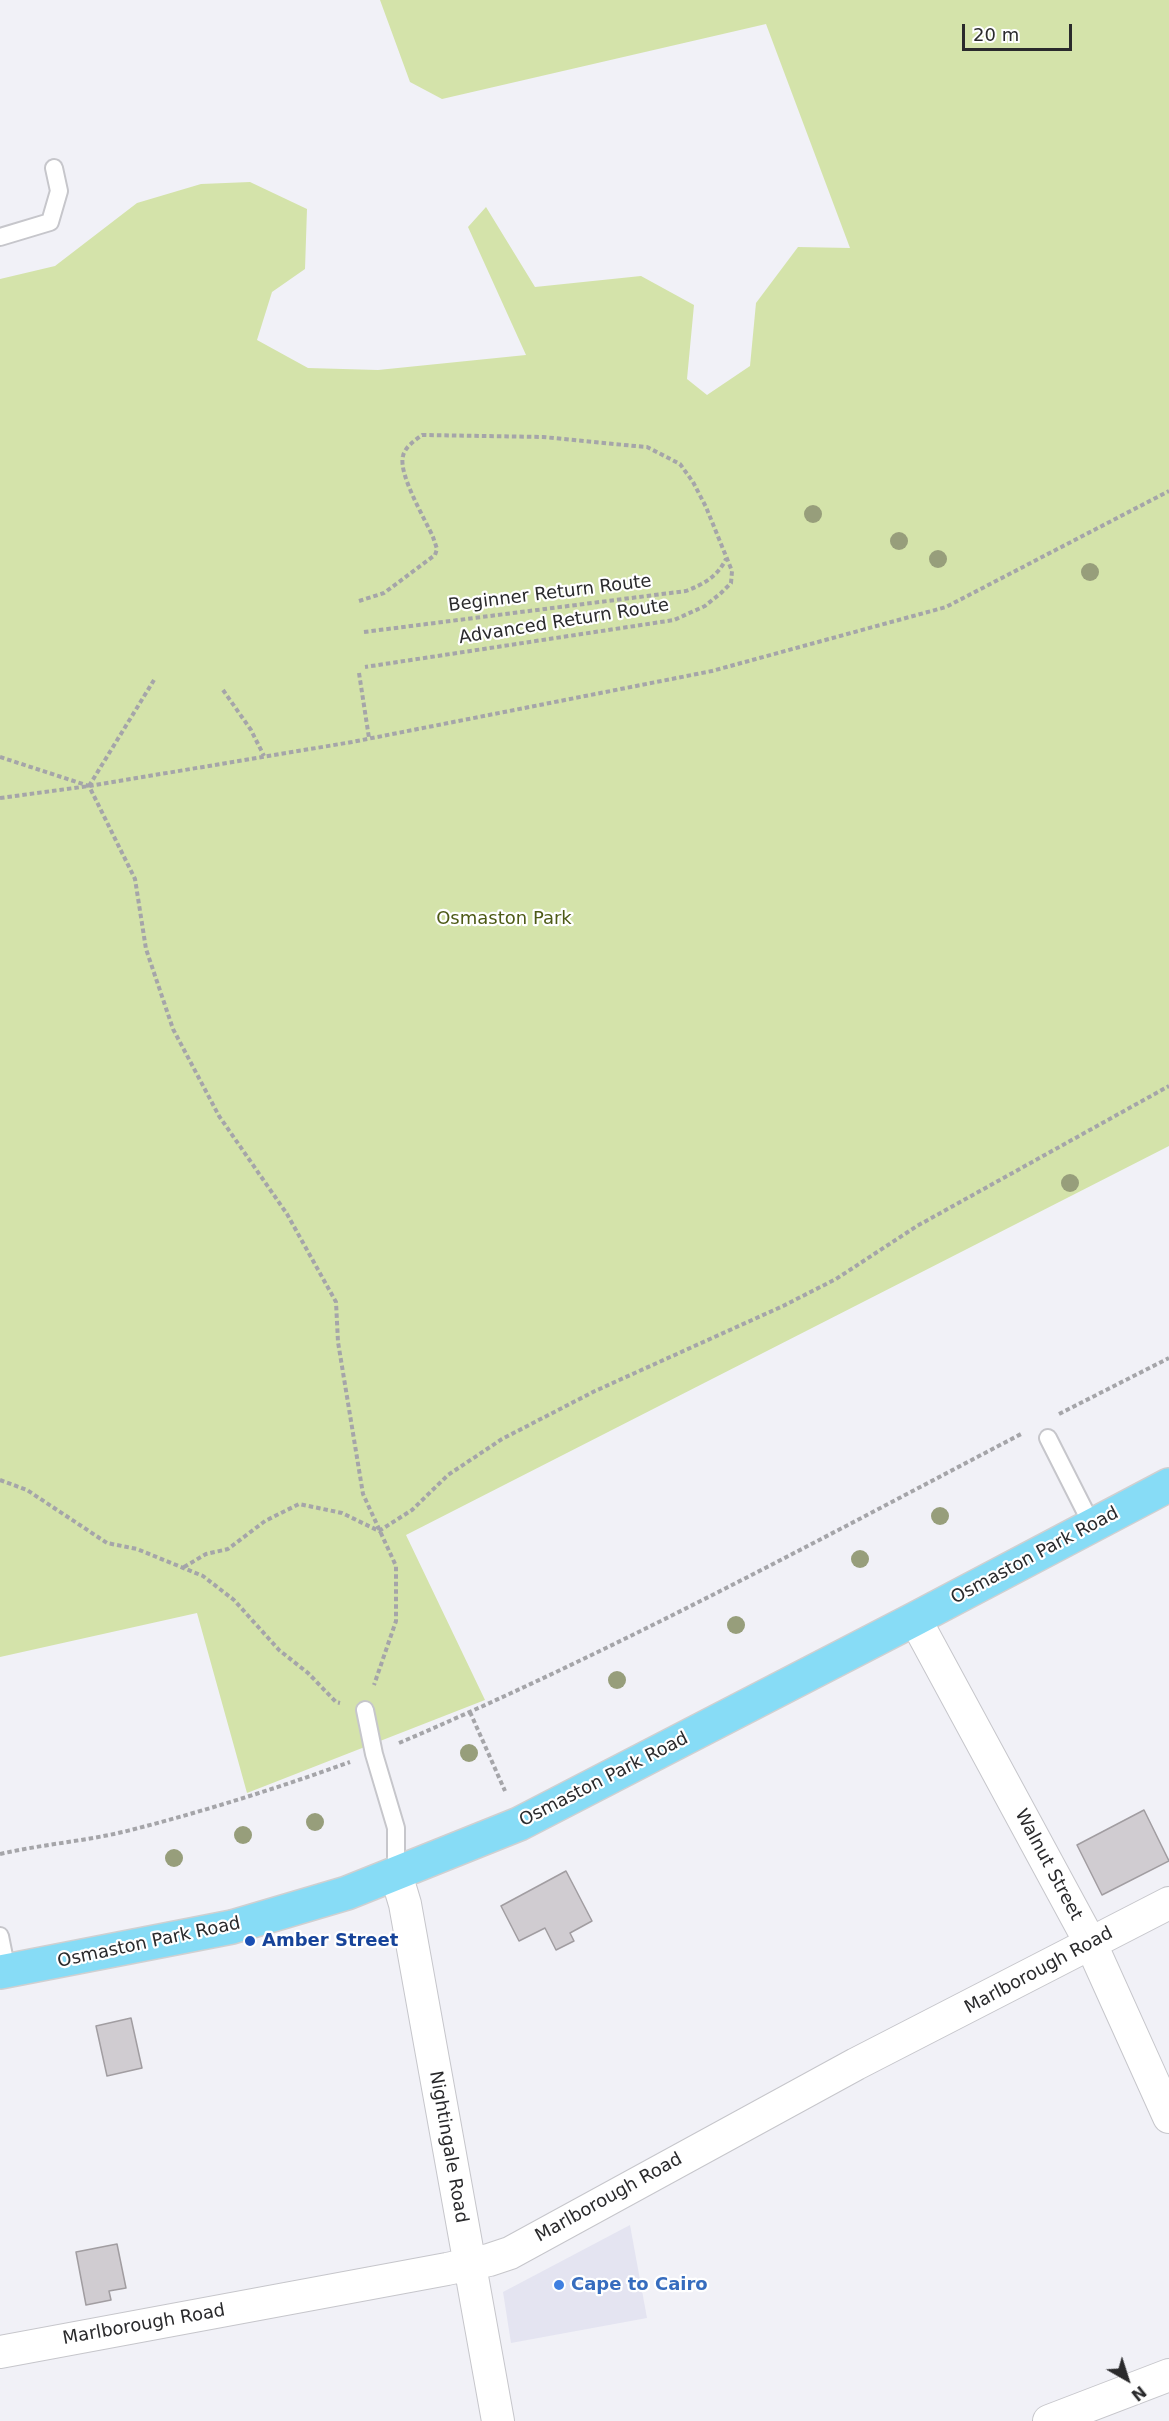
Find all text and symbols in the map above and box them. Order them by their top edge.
scale bar [965,12,1074,50]
text: 20 m [973,24,1019,45]
street label: Beginner Return Route [447,571,653,617]
street label: Advanced Return Route [457,595,671,649]
park label: Osmaston Park [436,908,572,930]
street label: Osmaston Park Road [948,1503,1122,1609]
street label: Osmaston Park Road [516,1728,692,1832]
street label: Walnut Street [1010,1806,1086,1924]
street label: Osmaston Park Road [56,1913,242,1973]
street label: Marlborough Road [961,1923,1117,2019]
place label: Amber Street [262,1930,398,1952]
marker: Amber Street [243,1934,257,1948]
street label: Nightingale Road [424,2069,472,2225]
street label: Marlborough Road [532,2149,686,2247]
place label: Cape to Cairo [571,2274,708,2296]
marker: Cape to Cairo [552,2278,566,2292]
street label: Marlborough Road [61,2300,227,2350]
north arrow [1097,2349,1157,2409]
text: N [1127,2382,1150,2405]

